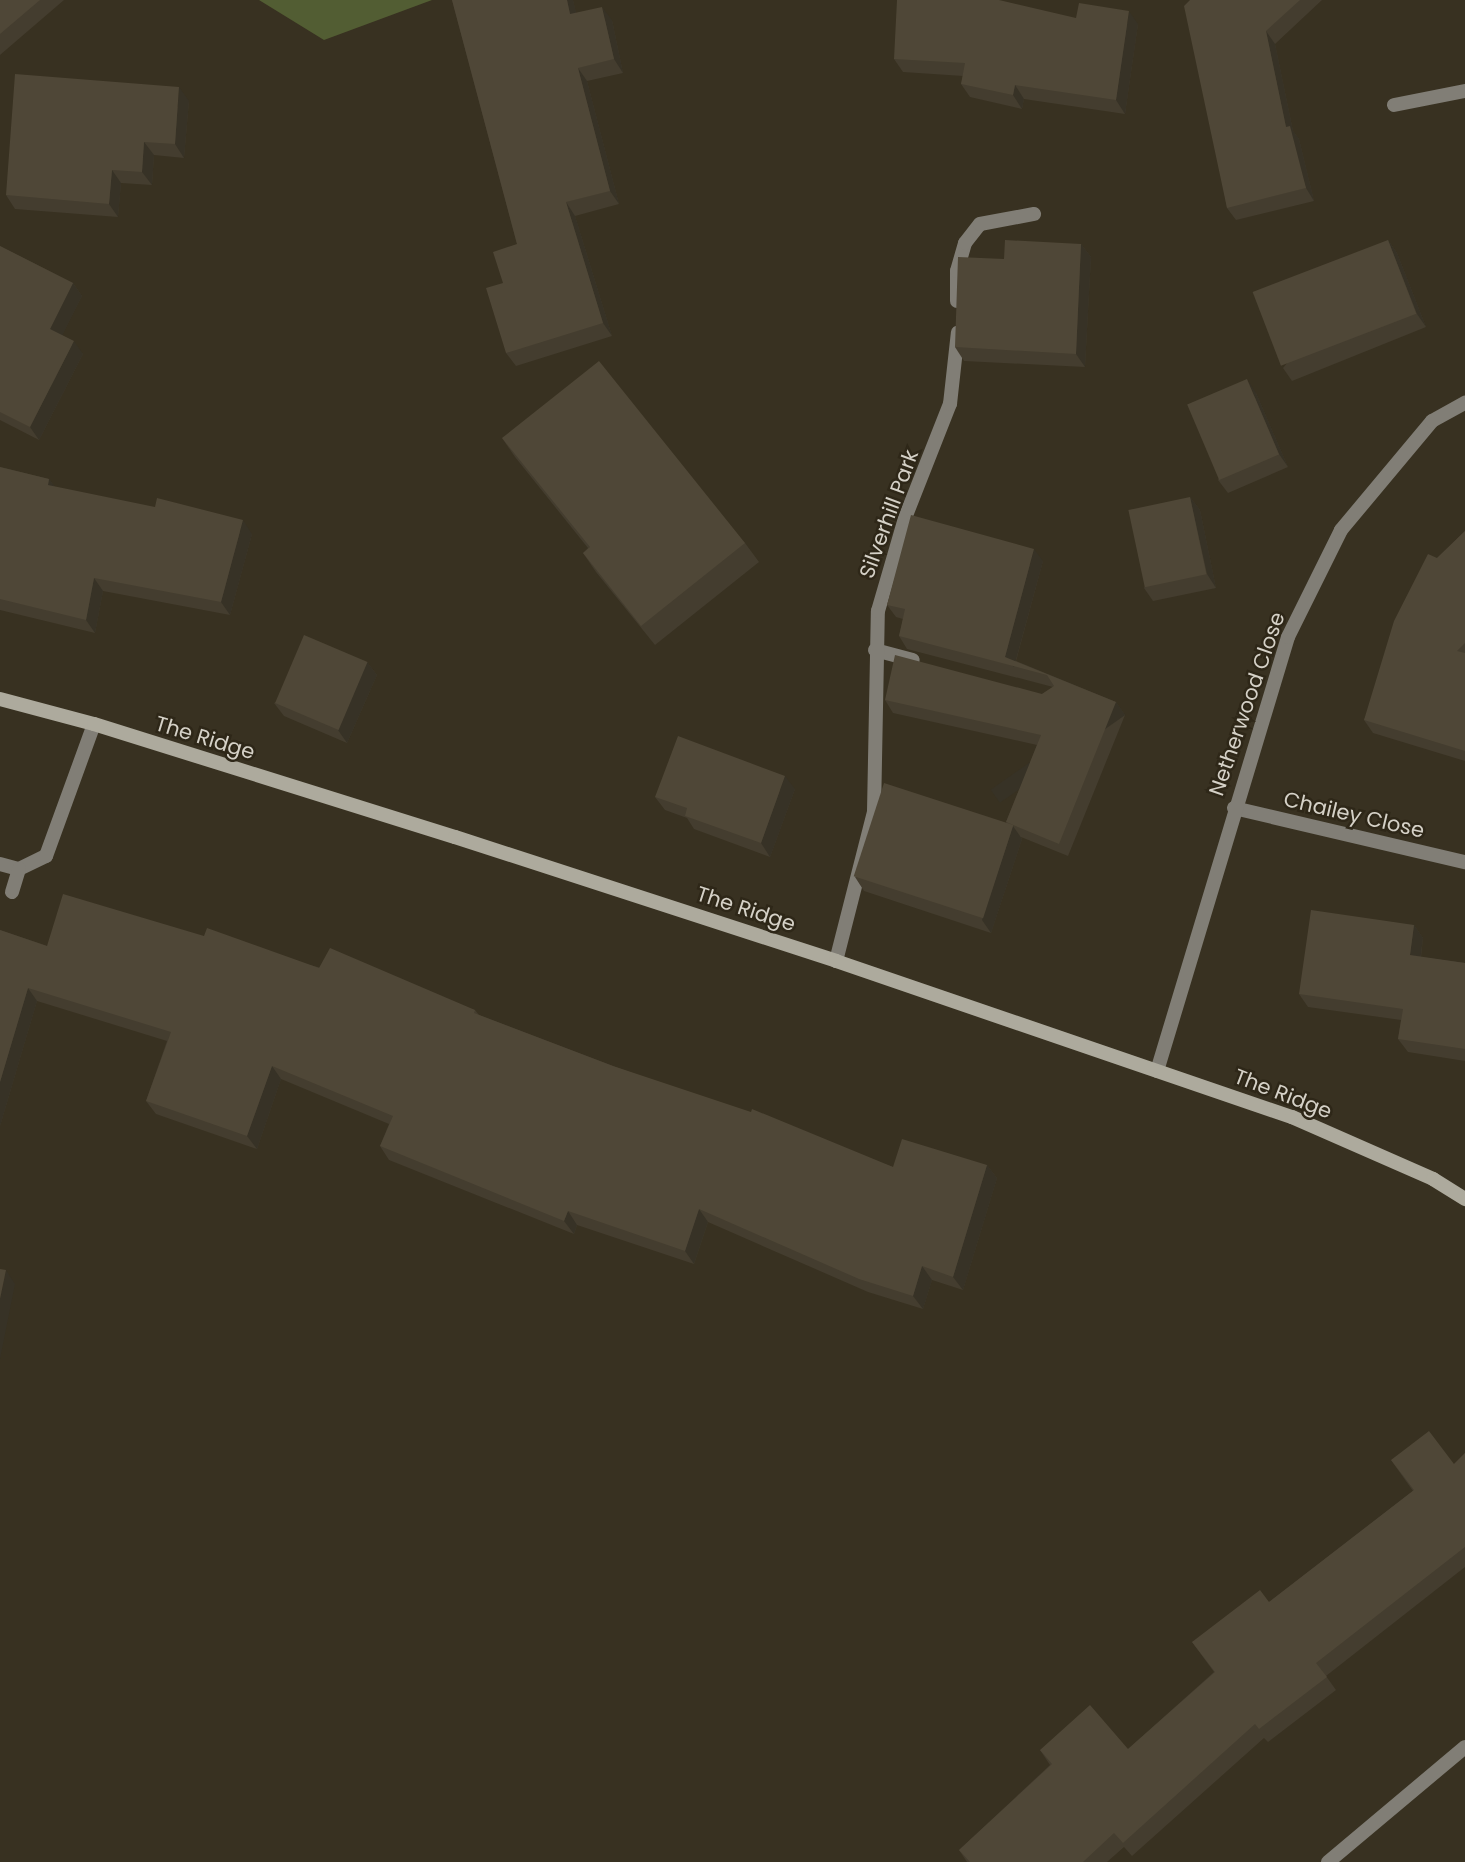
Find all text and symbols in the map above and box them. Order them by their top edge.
street label: Silverhill Park [854,446,924,582]
street label: Netherwood Close [1204,609,1290,799]
street label: The Ridge [152,711,258,765]
street label: Chailey Close [1281,787,1427,843]
street label: The Ridge [693,881,799,937]
street label: The Ridge [1231,1064,1335,1124]

